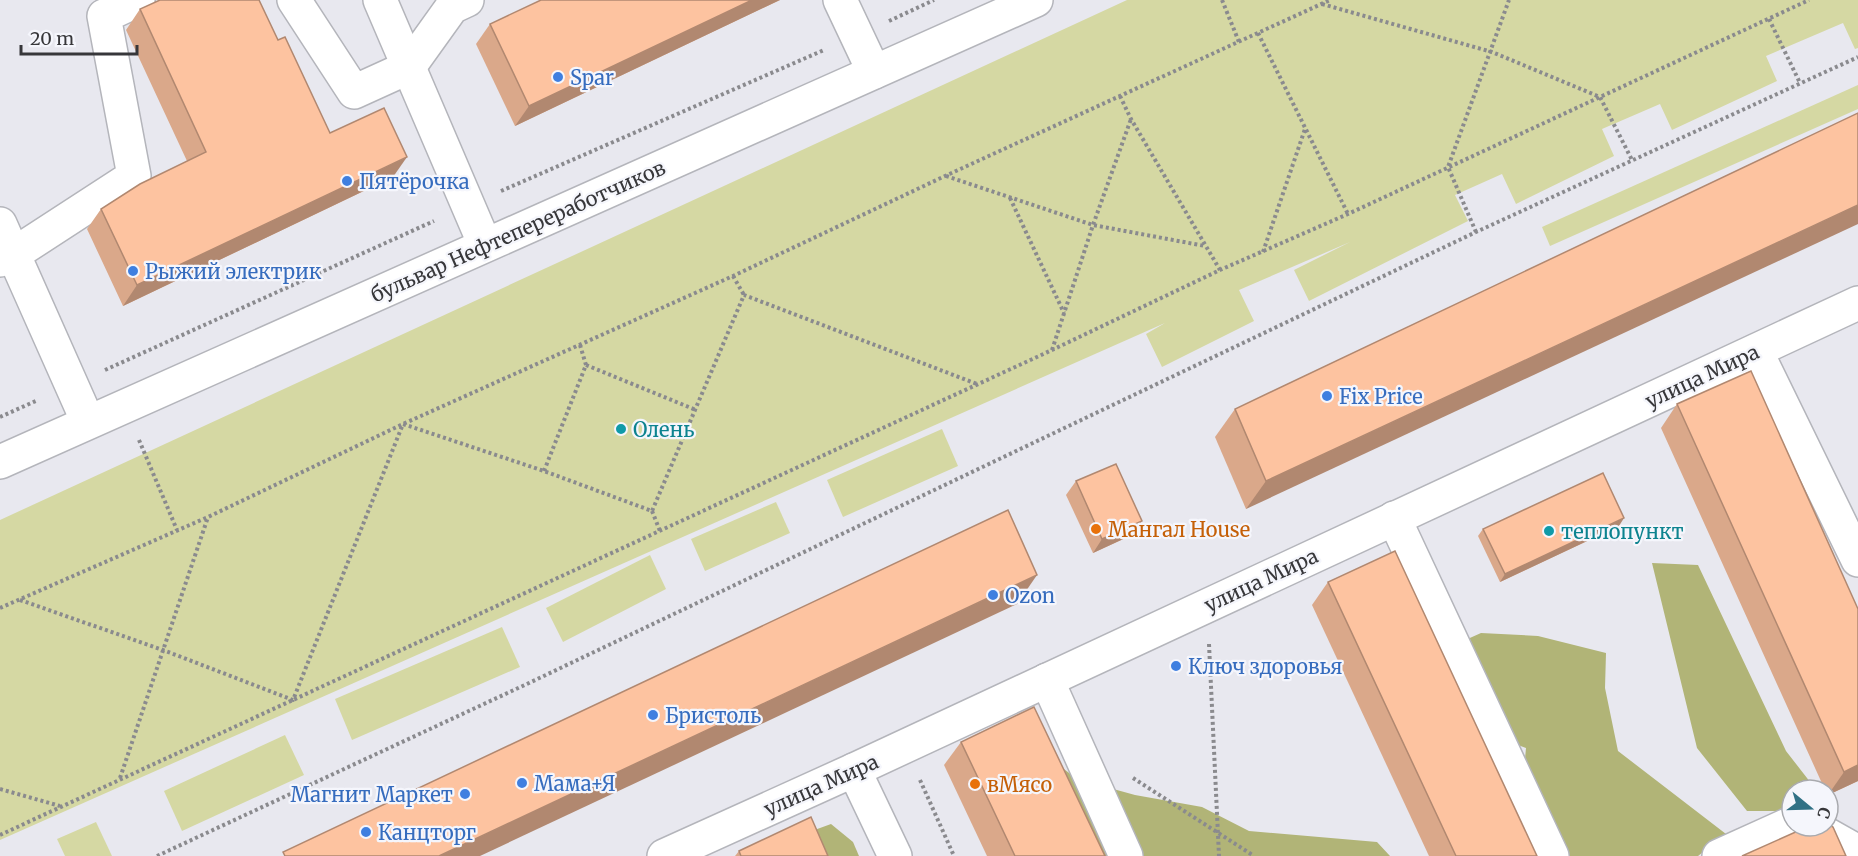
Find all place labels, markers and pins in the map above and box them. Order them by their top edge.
place label: Spar [570,65,614,90]
marker: Spar [551,70,565,84]
place label: Пятёрочка [359,169,470,194]
marker: Пятёрочка [340,174,354,188]
place label: Рыжий электрик [145,259,322,284]
marker: Рыжий электрик [126,264,140,278]
place label: Fix Price [1339,384,1423,409]
marker: Fix Price [1320,389,1334,403]
place label: Олень [633,417,694,442]
marker: Олень [614,422,628,436]
place label: Мангал House [1108,517,1250,542]
place label: теплопункт [1561,519,1684,544]
marker: Мангал House [1089,522,1103,536]
marker: теплопункт [1542,524,1556,538]
place label: Ozon [1005,583,1055,608]
marker: Ozon [986,588,1000,602]
place label: Ключ здоровья [1188,654,1342,679]
marker: Ключ здоровья [1169,659,1183,673]
place label: Бристоль [665,703,761,728]
marker: Бристоль [646,708,660,722]
place label: Мама+Я [534,771,616,796]
place label: вМясо [987,772,1052,797]
marker: Мама+Я [515,776,529,790]
marker: вМясо [968,777,982,791]
place label: Магнит Маркет [290,782,453,807]
marker: Магнит Маркет [458,787,472,801]
place label: Канцторг [378,820,476,845]
marker: Канцторг [359,825,373,839]

